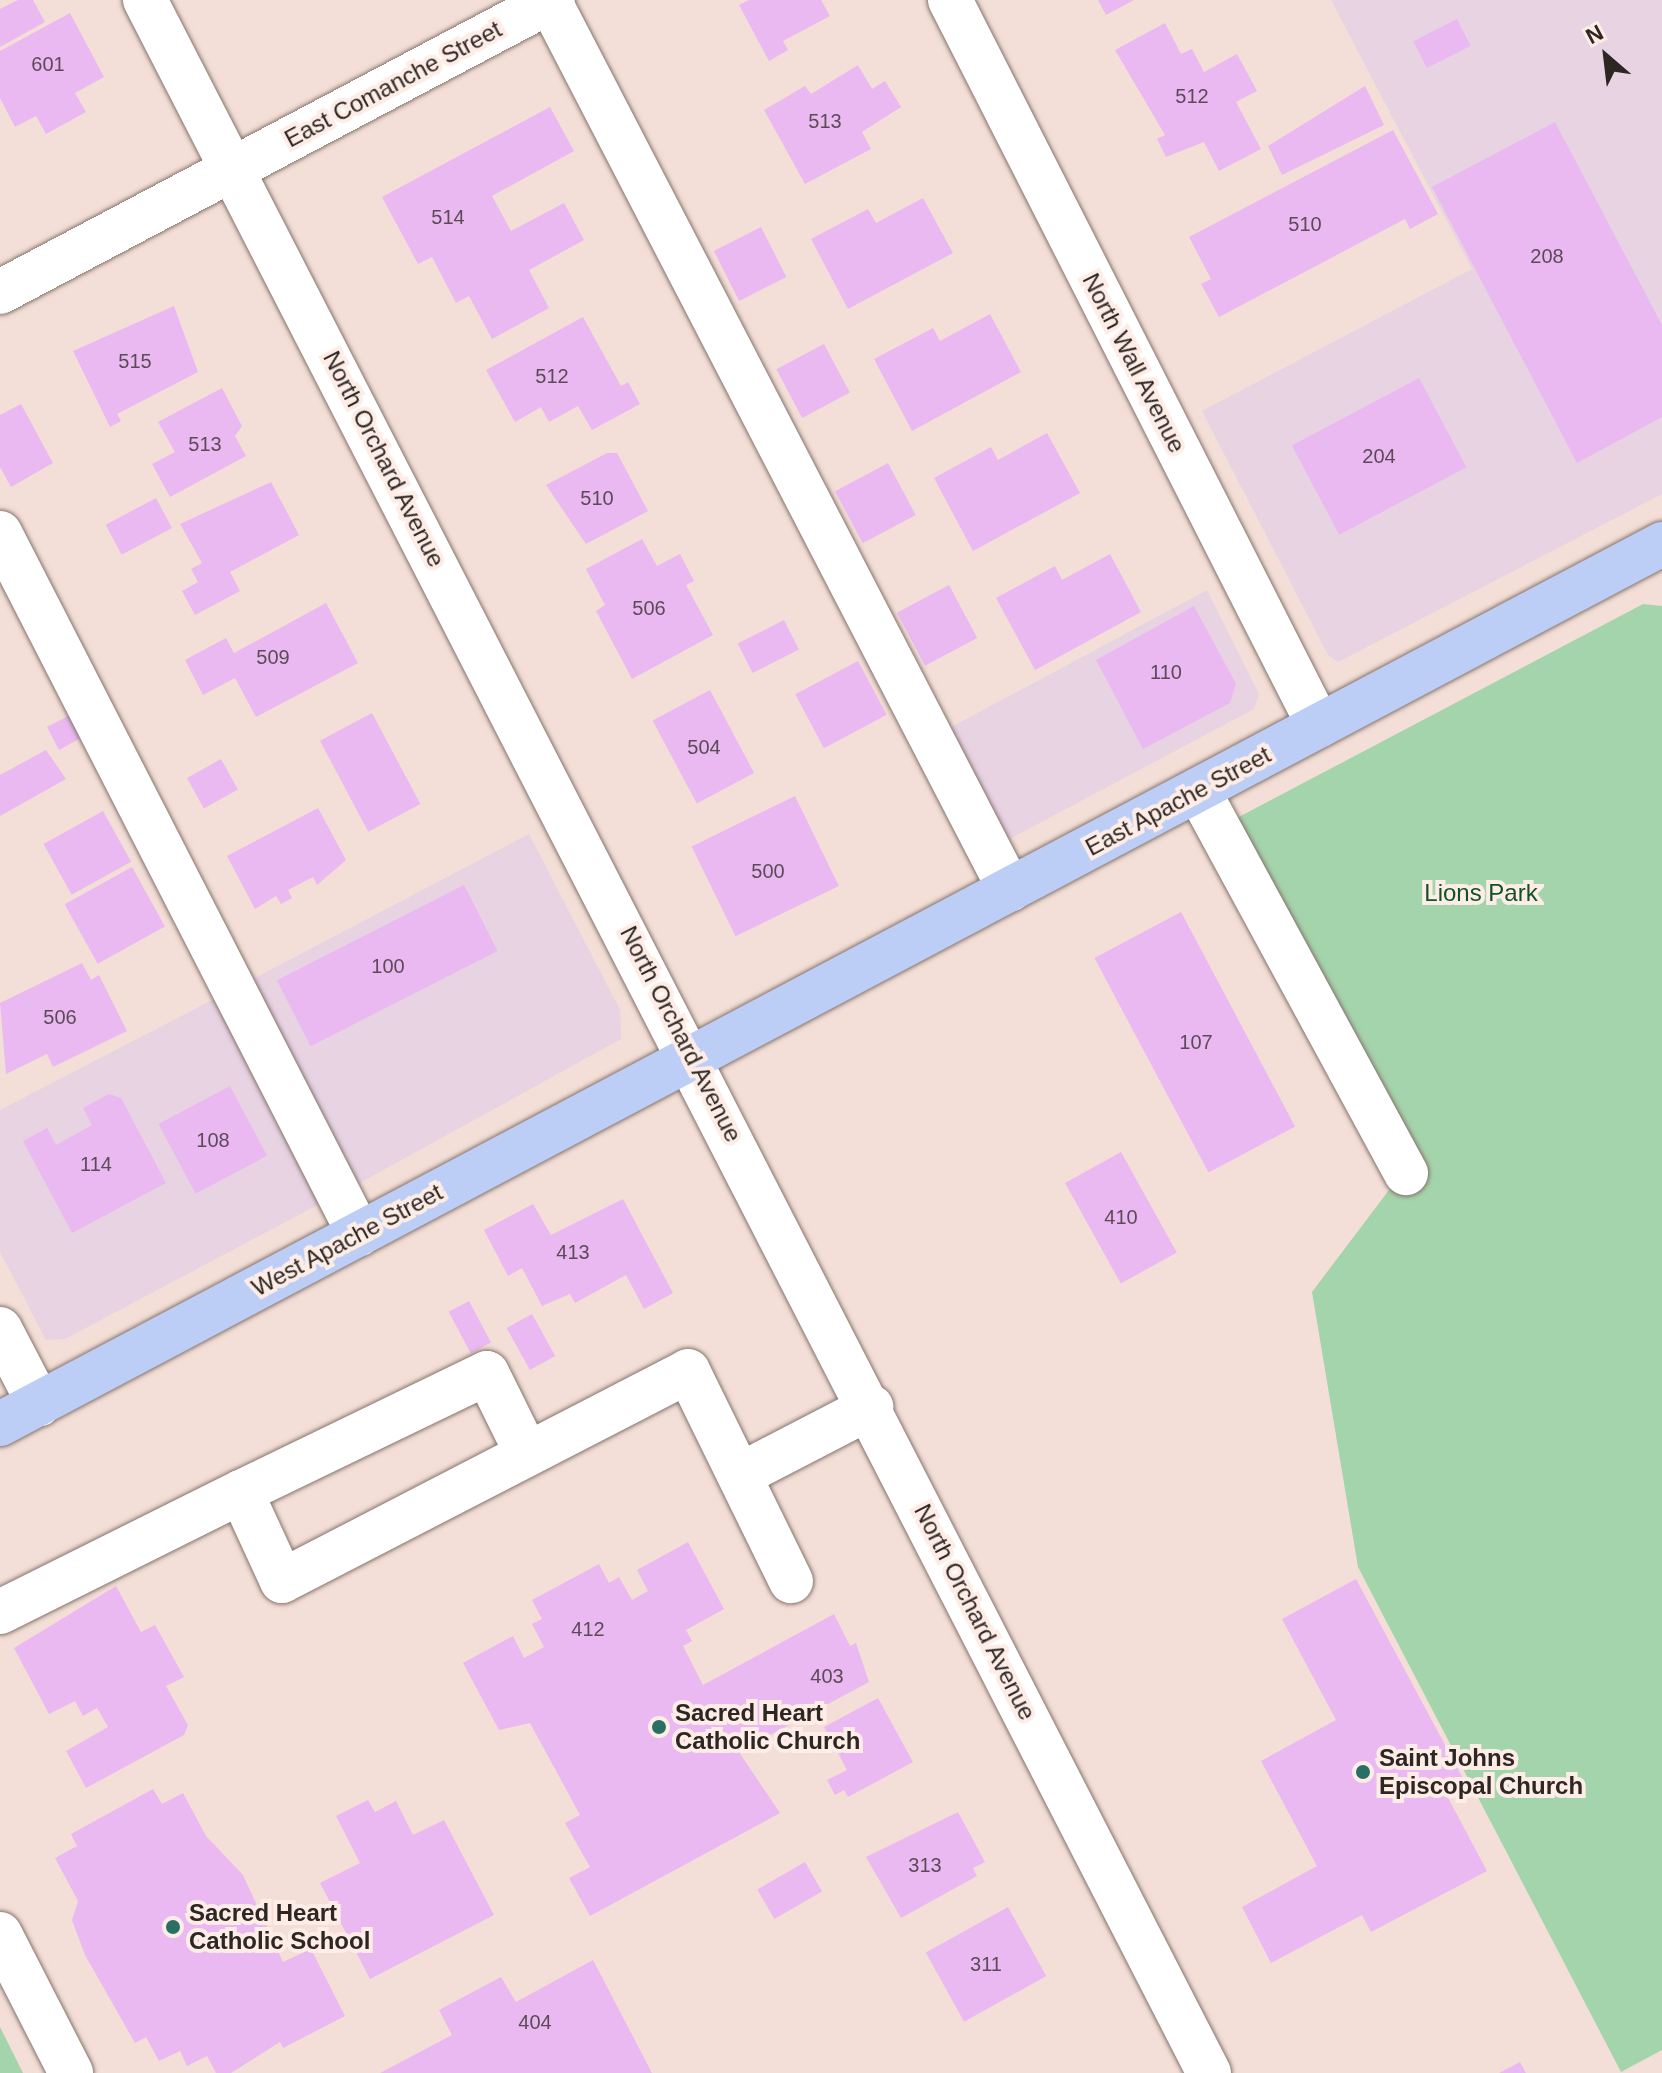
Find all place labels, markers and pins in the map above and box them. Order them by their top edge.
place label: Sacred Heart Catholic Church [675,1699,860,1755]
marker: Sacred Heart Catholic Church [650,1718,668,1736]
place label: Saint Johns Episcopal Church [1379,1744,1583,1800]
marker: Saint Johns Episcopal Church [1354,1763,1372,1781]
place label: Sacred Heart Catholic School [189,1899,370,1955]
marker: Sacred Heart Catholic School [164,1918,182,1936]

